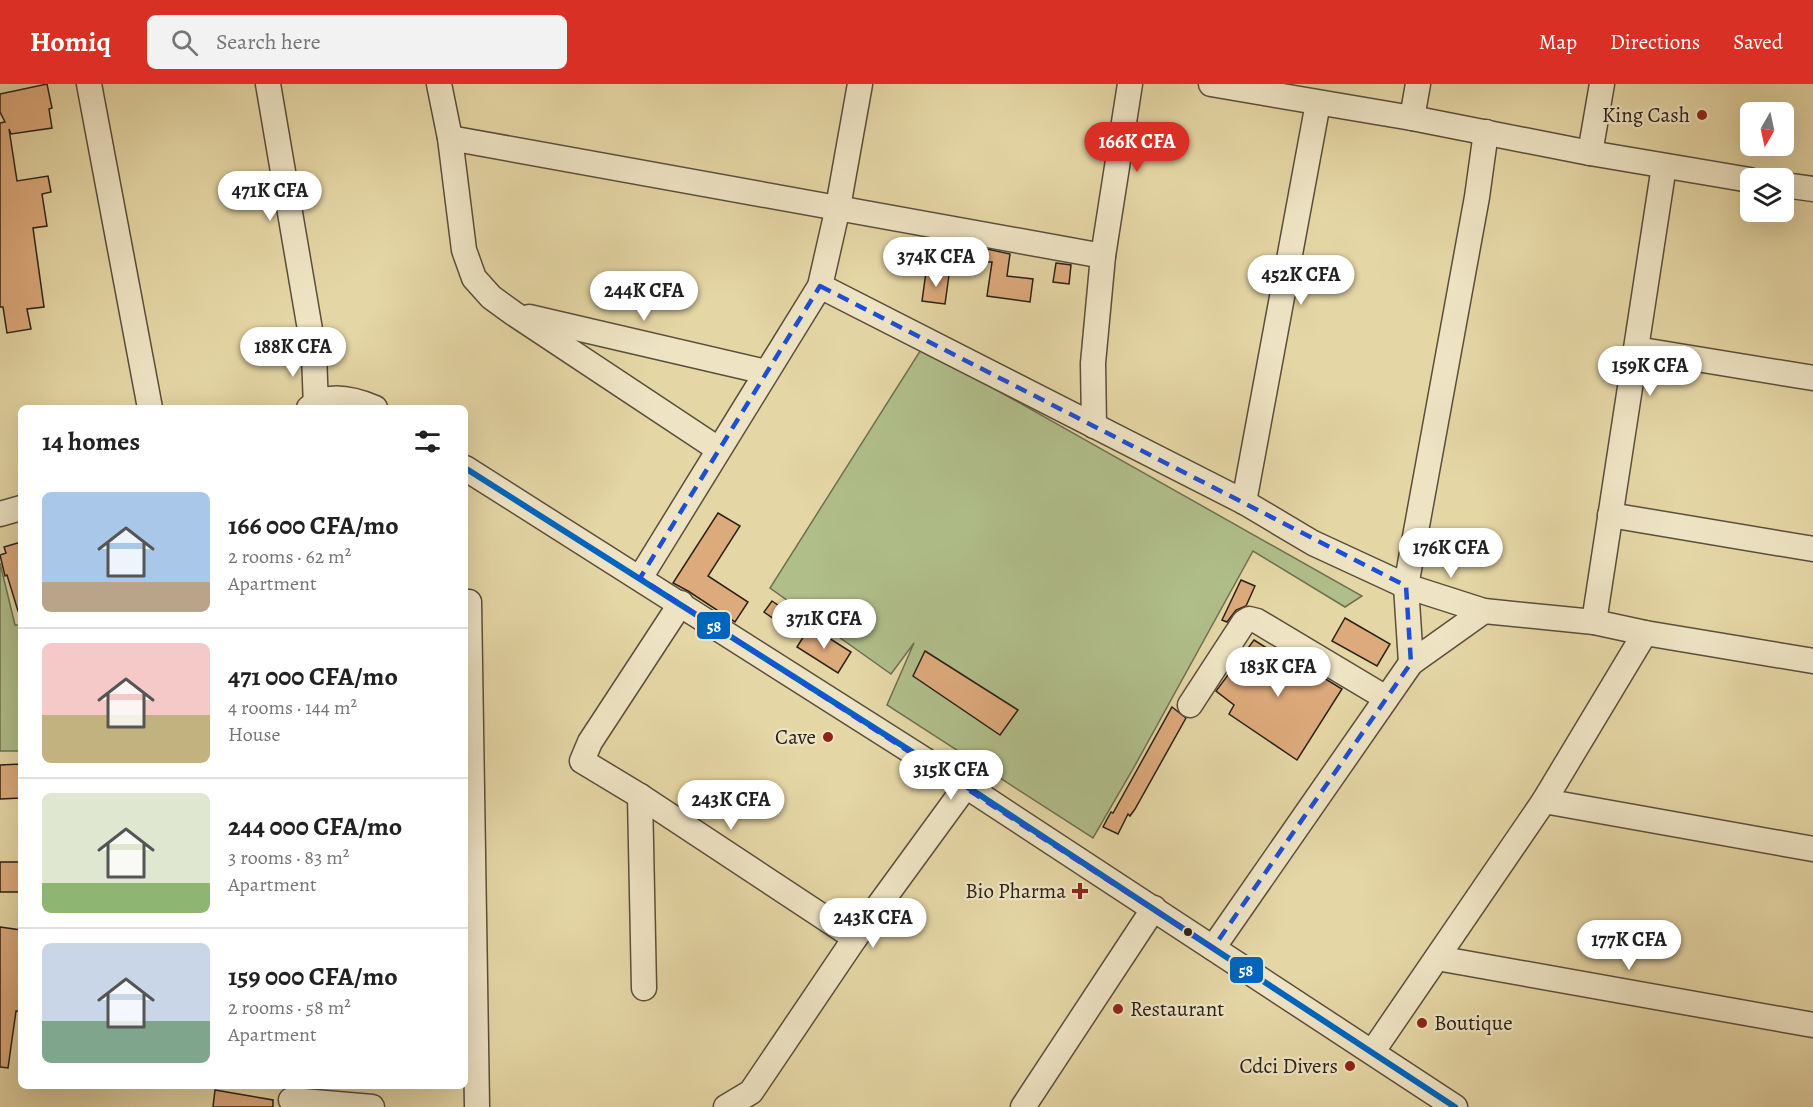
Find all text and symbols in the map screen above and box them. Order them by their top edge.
search box [147,15,567,69]
text: Homiq [30,23,111,61]
icon: search [168,26,201,59]
text: Search here [216,27,321,57]
text: Map [1539,28,1577,56]
text: Directions [1610,28,1700,56]
text: Saved [1733,28,1783,56]
place label: King Cash [1602,101,1690,129]
north arrow [1740,102,1794,156]
map controls [1740,102,1794,222]
marker: King Cash [1695,108,1709,122]
pin: 166K CFA [1075,122,1199,173]
text: 166K CFA [1098,128,1176,155]
button: layers [1740,168,1794,222]
pin: 471K CFA [208,171,332,222]
text: 471K CFA [232,177,308,204]
pin: 374K CFA [874,237,998,288]
text: 374K CFA [897,243,975,270]
pin: 452K CFA [1239,255,1363,306]
text: 452K CFA [1262,261,1340,288]
pin: 244K CFA [582,271,706,322]
text: 244K CFA [604,277,684,304]
pin: 188K CFA [231,327,355,378]
text: 188K CFA [254,333,332,360]
pin: 159K CFA [1588,346,1712,397]
text: 159K CFA [1612,352,1688,379]
text: 14 homes [42,424,140,459]
icon: filters [411,425,444,458]
text: 166 000 CFA/mo [228,508,399,543]
icon: home [90,516,162,588]
pin: 176K CFA [1389,528,1513,579]
text: 176K CFA [1413,534,1489,561]
text: 2 rooms · 62 m² [228,543,351,570]
text: Apartment [228,570,317,597]
pin: 371K CFA [762,599,886,650]
text: 371K CFA [786,605,862,632]
line badge: 58 [696,611,731,640]
text: 58 [707,616,722,638]
pin: 183K CFA [1216,647,1340,698]
text: 183K CFA [1240,653,1316,680]
text: 471 000 CFA/mo [228,659,398,694]
icon: home [90,667,162,739]
text: 4 rooms · 144 m² [228,694,357,721]
text: House [228,721,280,748]
place label: Cave [775,723,816,751]
marker: Cave [821,730,835,744]
pin: 315K CFA [889,750,1013,801]
text: 315K CFA [913,756,989,783]
pin: 243K CFA [669,780,793,831]
text: 243K CFA [692,786,771,813]
text: 244 000 CFA/mo [228,809,402,844]
icon: home [90,817,162,889]
text: 3 rooms · 83 m² [228,844,349,871]
text: Apartment [228,871,317,898]
place label: Bio Pharma [965,877,1066,905]
marker: Bio Pharma [1071,882,1089,900]
pin: 243K CFA [811,898,935,949]
text: 243K CFA [834,904,913,931]
pin: 177K CFA [1567,920,1691,971]
unlabelled marker [1182,926,1194,938]
text: 177K CFA [1591,926,1667,953]
line badge: 58 [1229,956,1264,984]
text: 159 000 CFA/mo [228,959,398,994]
text: 58 [1239,960,1254,982]
icon: home [90,967,162,1039]
text: 2 rooms · 58 m² [228,994,351,1021]
place label: Restaurant [1130,995,1224,1023]
marker: Restaurant [1111,1002,1125,1016]
place label: Boutique [1434,1009,1513,1037]
marker: Boutique [1415,1016,1429,1030]
text: Apartment [228,1021,317,1048]
place label: Cdci Divers [1239,1052,1338,1080]
marker: Cdci Divers [1343,1059,1357,1073]

